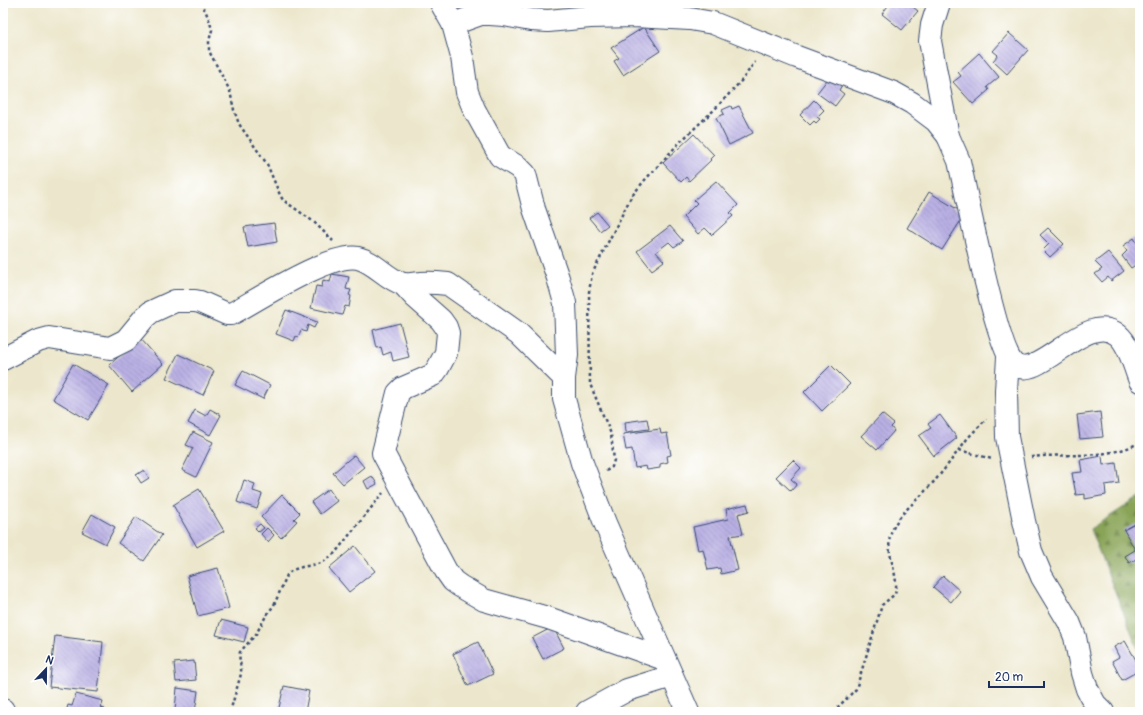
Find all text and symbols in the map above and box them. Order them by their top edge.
north arrow [26,649,66,689]
text: N [44,653,56,668]
scale bar [989,663,1044,689]
text: 20 m [995,670,1024,685]

